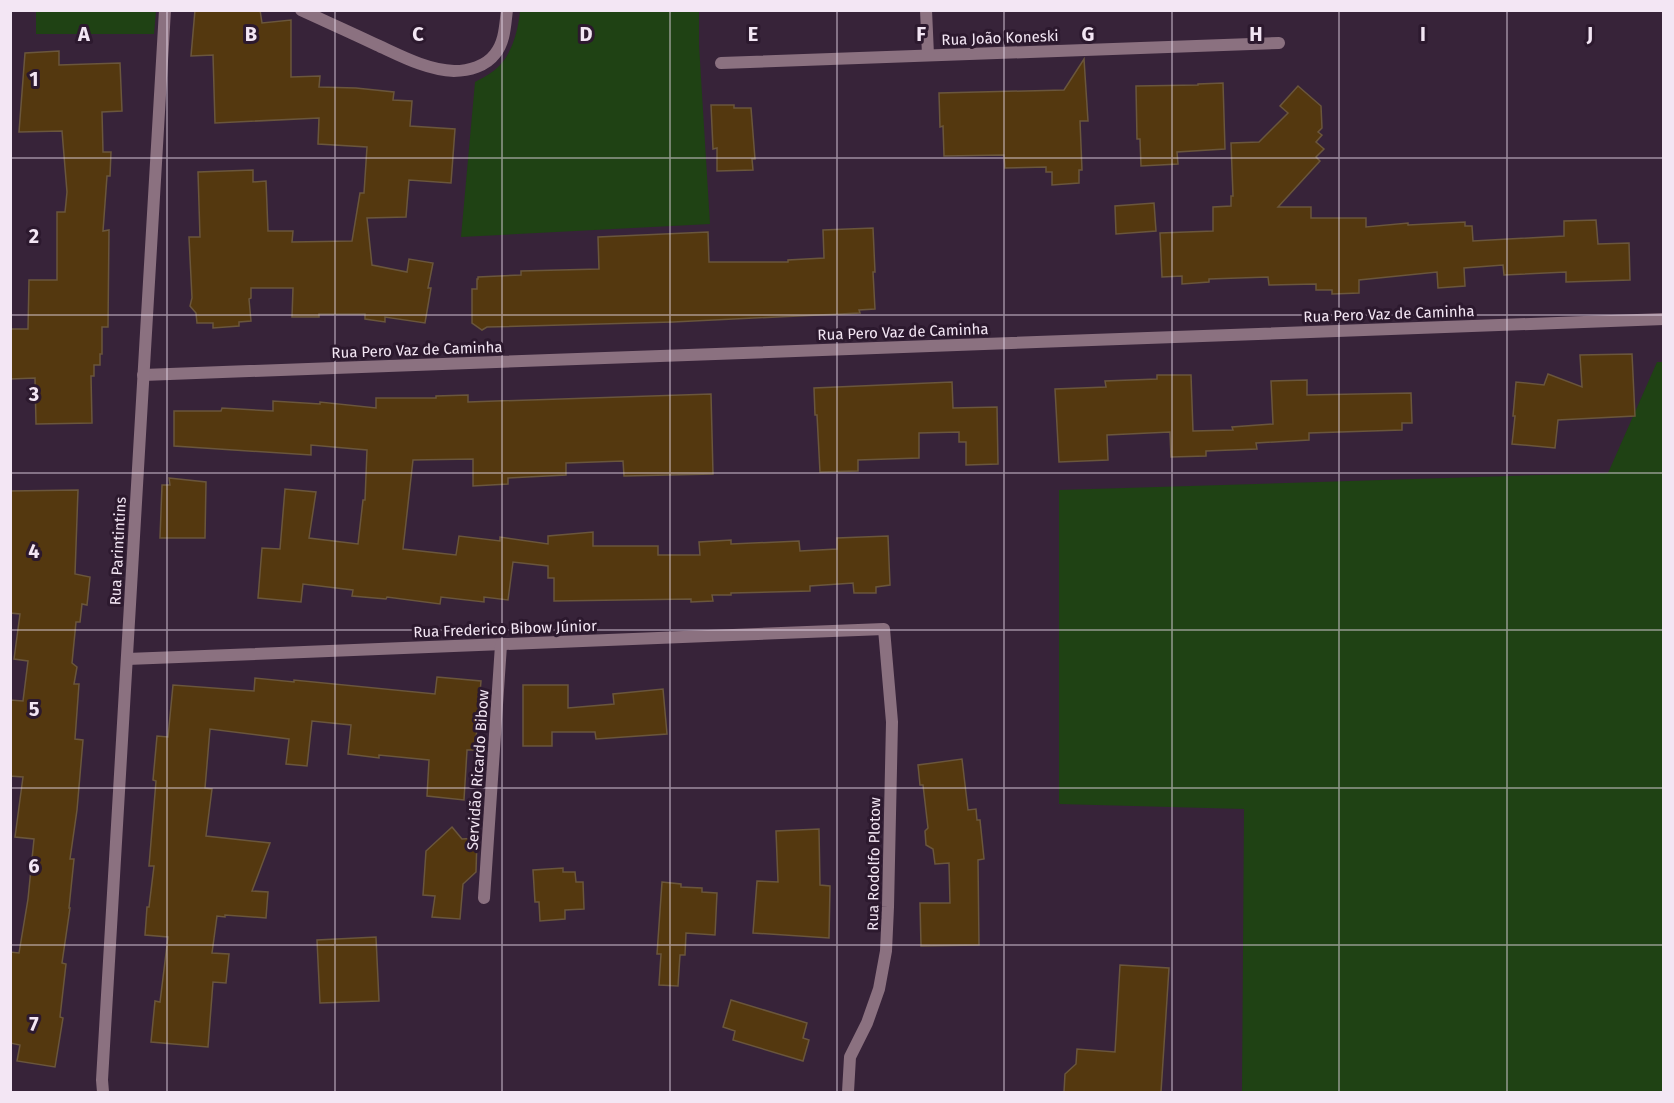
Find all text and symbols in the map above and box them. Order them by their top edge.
text: A [77,22,91,46]
text: B [245,22,257,46]
text: C [412,22,424,46]
text: D [579,22,593,46]
text: E [748,22,758,46]
text: F [916,22,926,46]
text: G [1082,22,1094,46]
text: H [1249,22,1263,46]
text: I [1420,22,1426,46]
text: J [1586,22,1593,46]
street label: Rua João Koneski [941,27,1059,49]
text: 1 [29,67,39,91]
text: 2 [29,224,39,248]
street label: Rua Pero Vaz de Caminha [1303,302,1475,326]
street label: Rua Pero Vaz de Caminha [817,320,989,344]
street label: Rua Pero Vaz de Caminha [331,338,503,362]
text: 3 [28,382,39,406]
street label: Rua Parintintins [106,496,130,606]
text: 4 [28,539,40,563]
street label: Rua Frederico Bibow Júnior [413,617,597,641]
street label: Servidão Ricardo Bibow [463,689,493,851]
text: 5 [29,697,40,721]
street label: Rua Rodolfo Plotow [864,797,884,931]
text: 6 [28,854,40,878]
text: 7 [29,1012,39,1036]

